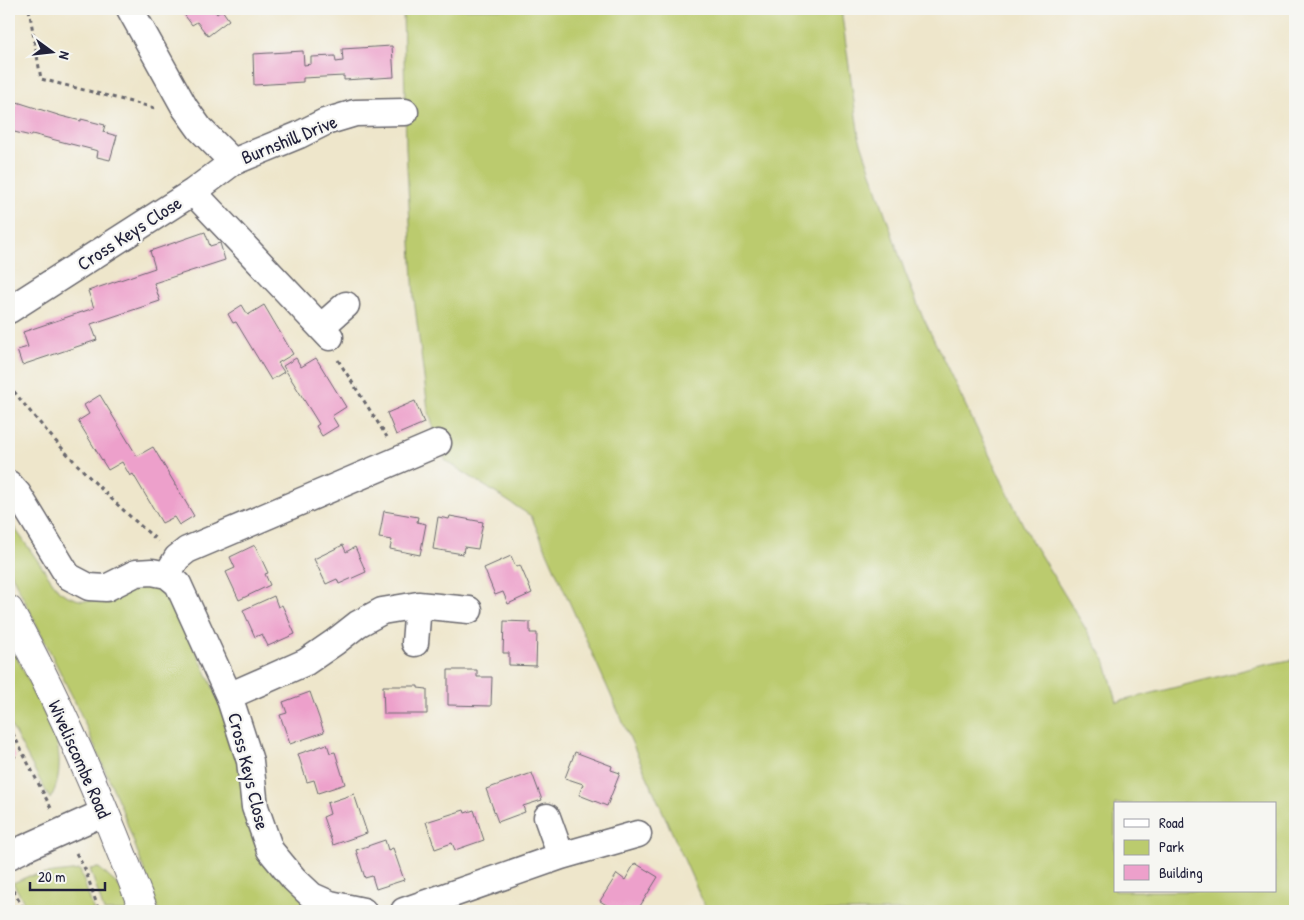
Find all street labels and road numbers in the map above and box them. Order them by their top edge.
street label: Burnshill Drive [237,108,341,170]
street label: Cross Keys Close [72,189,187,276]
street label: Wiveliscombe Road [42,696,118,823]
street label: Cross Keys Close [222,710,276,833]

